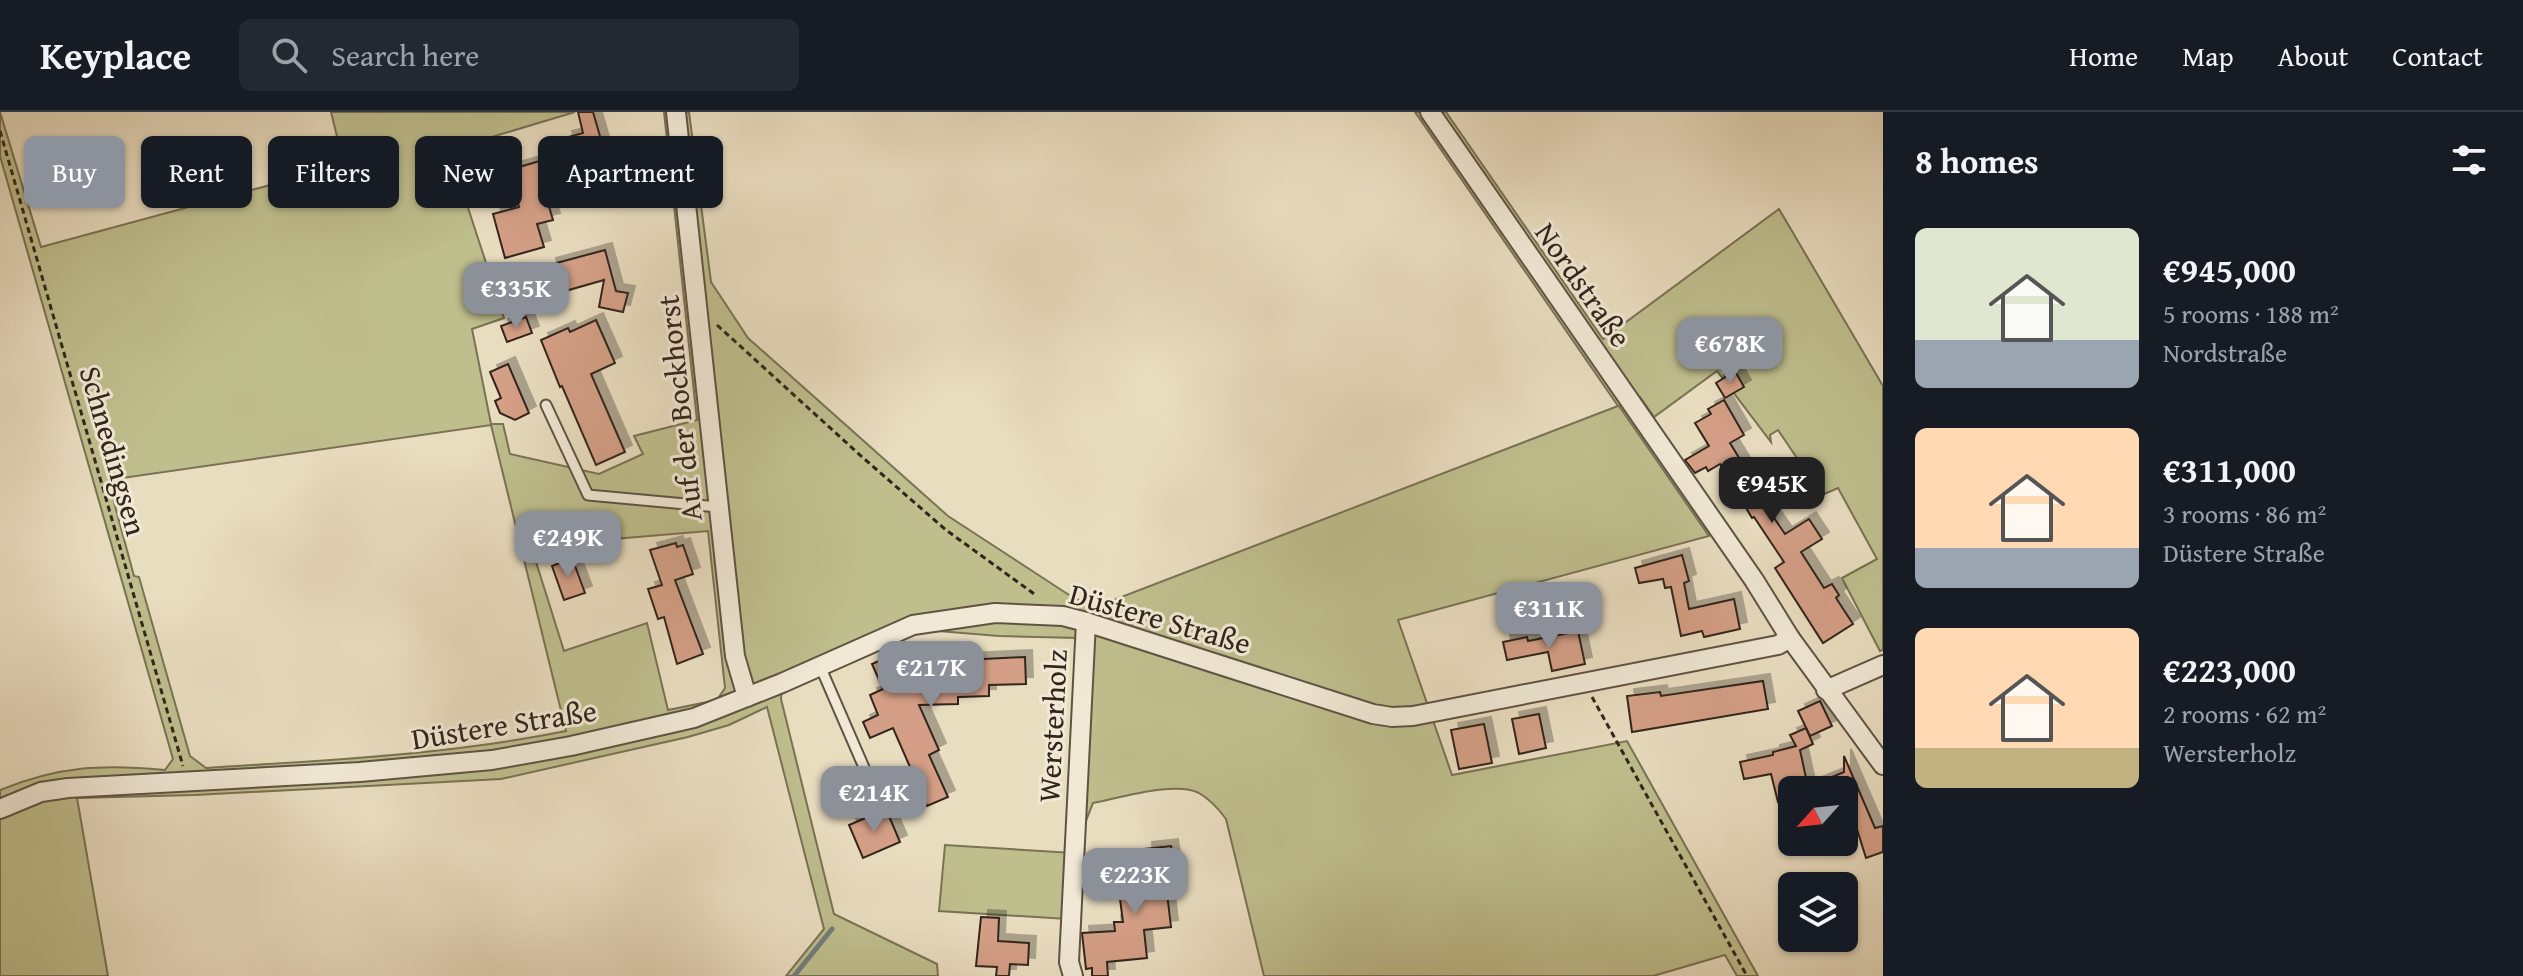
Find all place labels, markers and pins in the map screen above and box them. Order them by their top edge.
pin: €335K [460,262,572,330]
pin: €678K [1674,317,1786,385]
pin: €945K [1716,457,1828,525]
pin: €249K [512,511,624,579]
pin: €311K [1493,582,1605,650]
pin: €217K [875,641,987,709]
pin: €214K [818,766,930,834]
pin: €223K [1079,848,1191,916]

